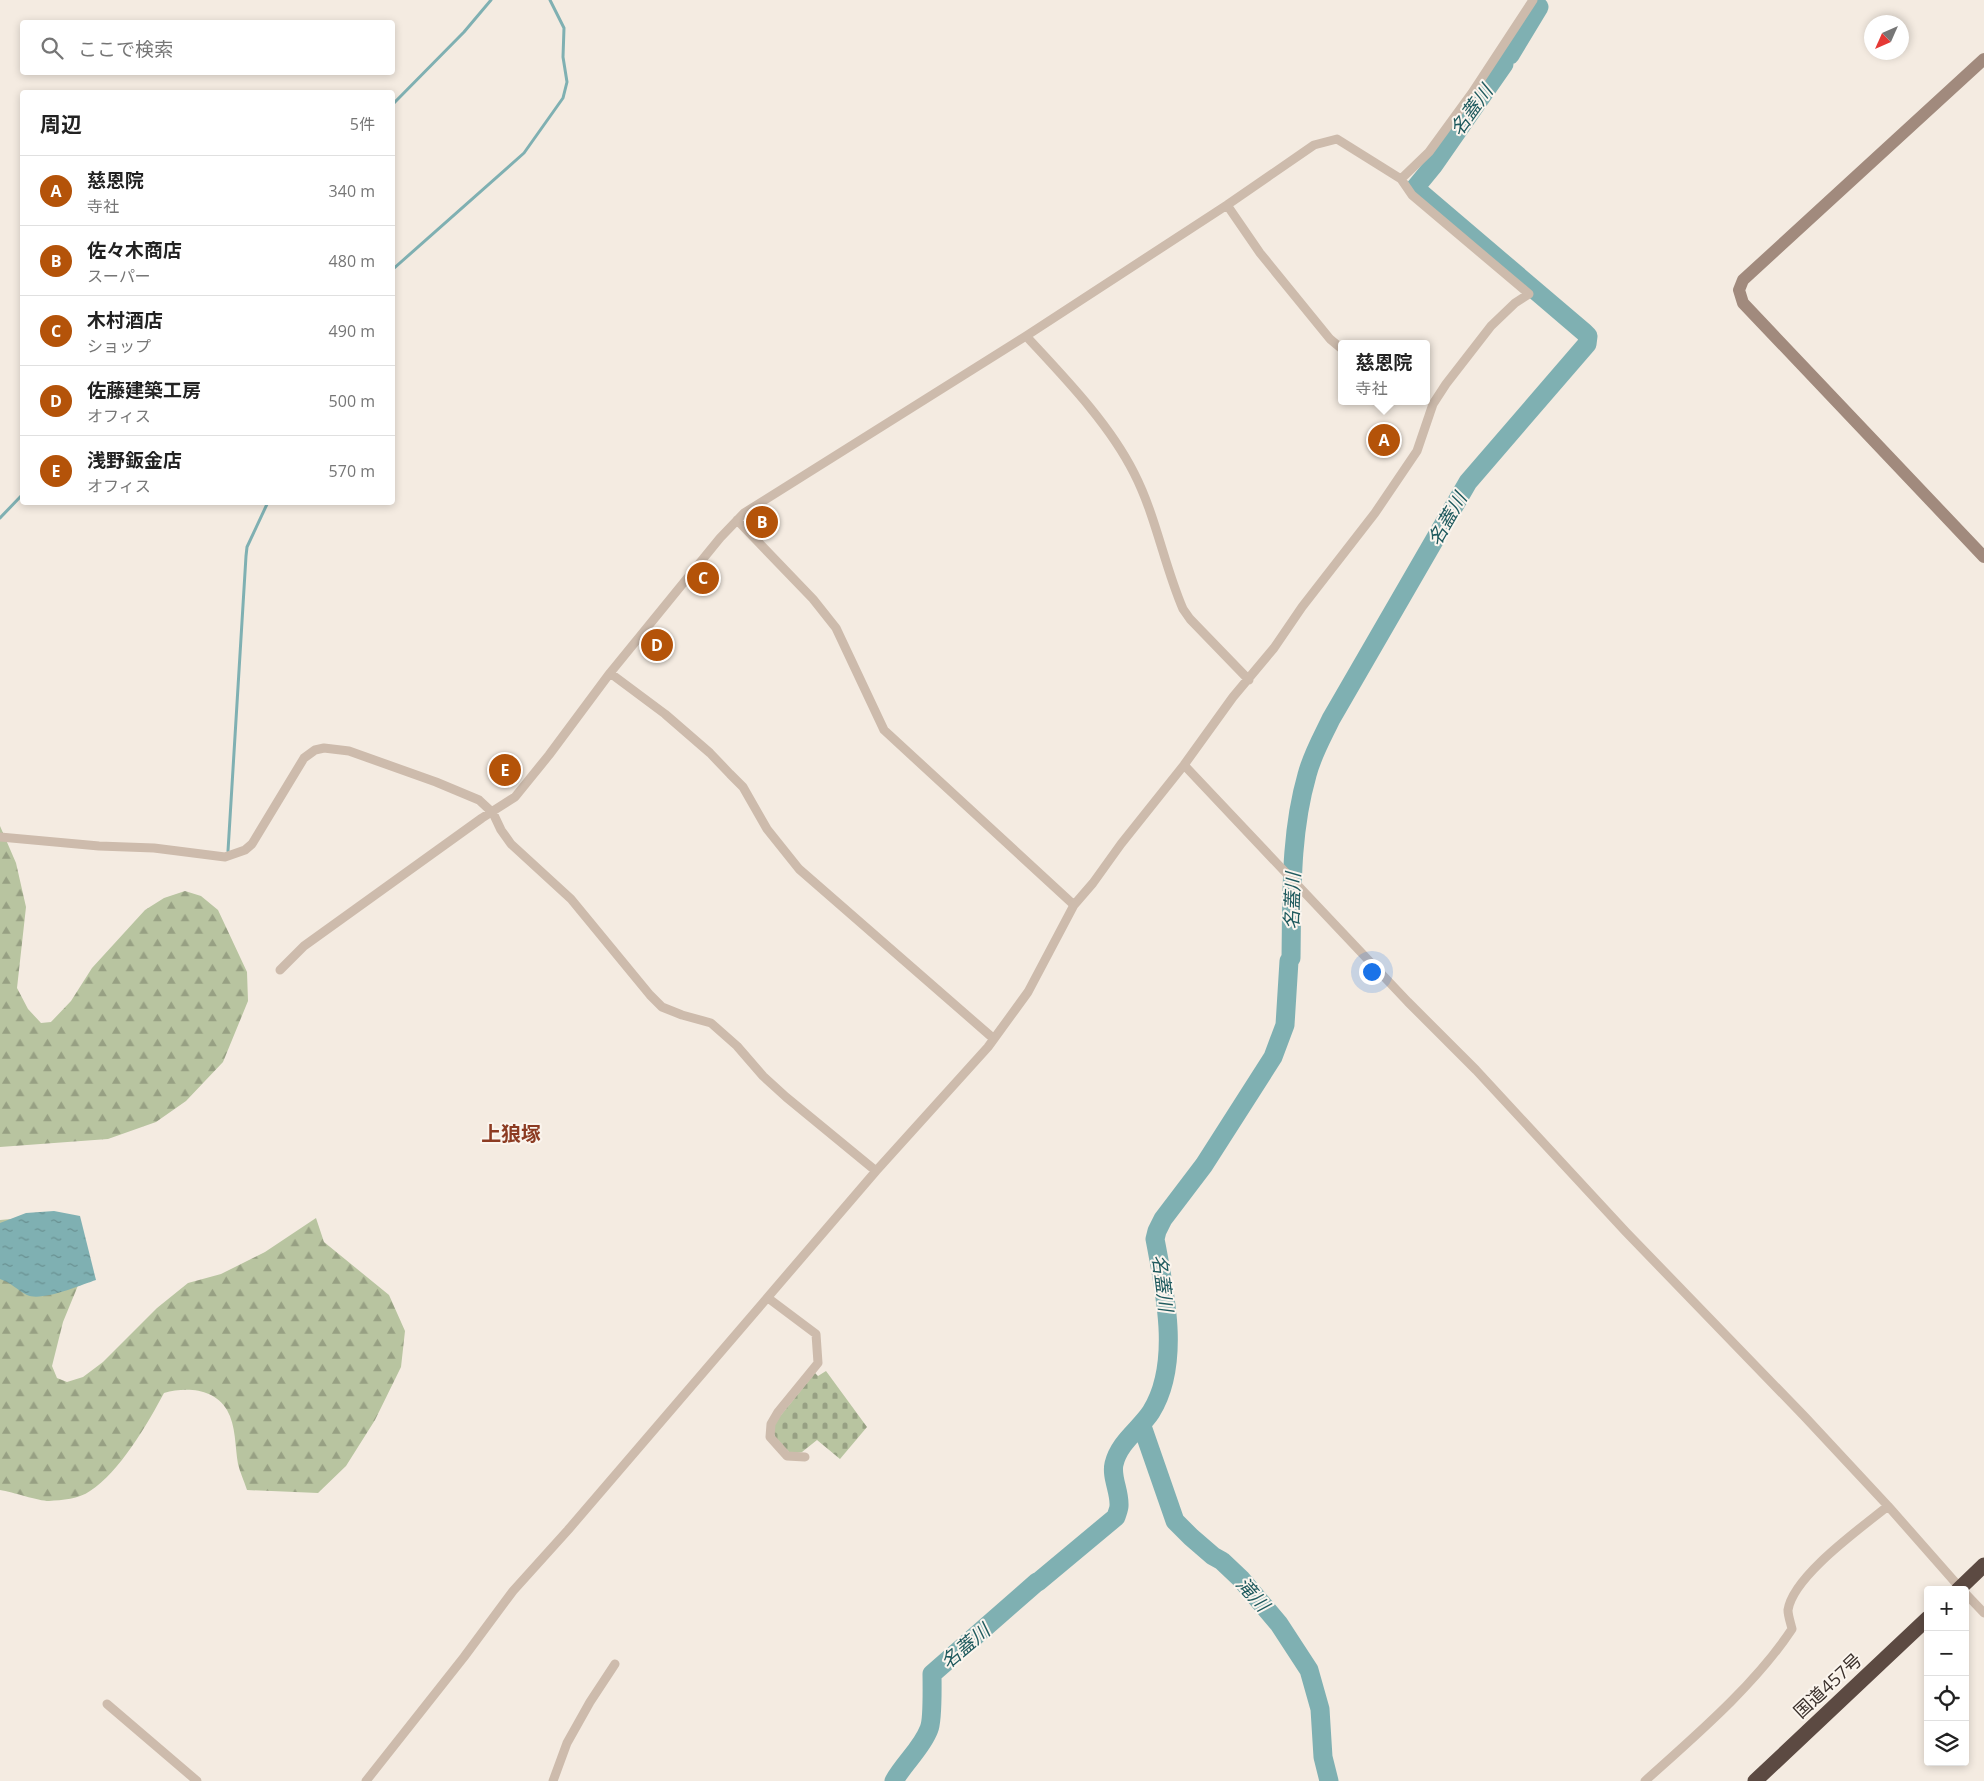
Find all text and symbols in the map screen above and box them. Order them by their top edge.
north arrow [1864,15,1909,60]
search box [20,20,395,75]
icon: search [38,34,66,62]
text: ここで検索 [78,36,173,62]
water label: 名蓋川 [1444,78,1499,141]
text: 周辺 [40,110,82,138]
text: 5件 [350,113,375,135]
text: 慈恩院 [87,167,144,193]
text: A [50,180,62,202]
text: 340 m [329,180,375,202]
text: 寺社 [87,195,119,217]
text: 佐々木商店 [87,237,182,263]
text: B [51,250,61,272]
text: 480 m [329,250,375,272]
text: スーパー [87,265,151,287]
text: 木村酒店 [87,307,163,333]
text: C [51,320,61,342]
text: 490 m [329,320,375,342]
text: ショップ [87,335,151,357]
popup [1338,340,1430,405]
text: 慈恩院 [1355,349,1413,375]
text: 佐藤建築工房 [87,377,201,403]
text: 寺社 [1355,377,1388,399]
text: D [50,390,62,412]
text: 500 m [329,390,375,412]
text: オフィス [87,405,151,427]
pin: A [1368,421,1400,459]
text: 浅野鈑金店 [87,447,182,473]
text: E [52,460,60,482]
text: 570 m [329,460,375,482]
text: オフィス [87,475,151,497]
water label: 名蓋川 [1421,486,1474,550]
pin: B [746,503,778,541]
pin: C [687,559,719,597]
pin: D [641,626,673,664]
pin: E [489,751,521,789]
water label: 名蓋川 [1278,870,1306,930]
your location [1359,959,1385,985]
district label: 上狼塚 [481,1120,541,1147]
water label: 名蓋川 [1147,1253,1180,1315]
water label: 滝川 [1231,1571,1277,1618]
map controls [1924,1586,1969,1766]
button: + [1924,1586,1969,1631]
water label: 名蓋川 [935,1616,997,1674]
button: − [1924,1631,1969,1676]
street label: 国道457号 [1788,1648,1867,1723]
button: locate [1924,1676,1969,1721]
button: layers [1924,1721,1969,1766]

